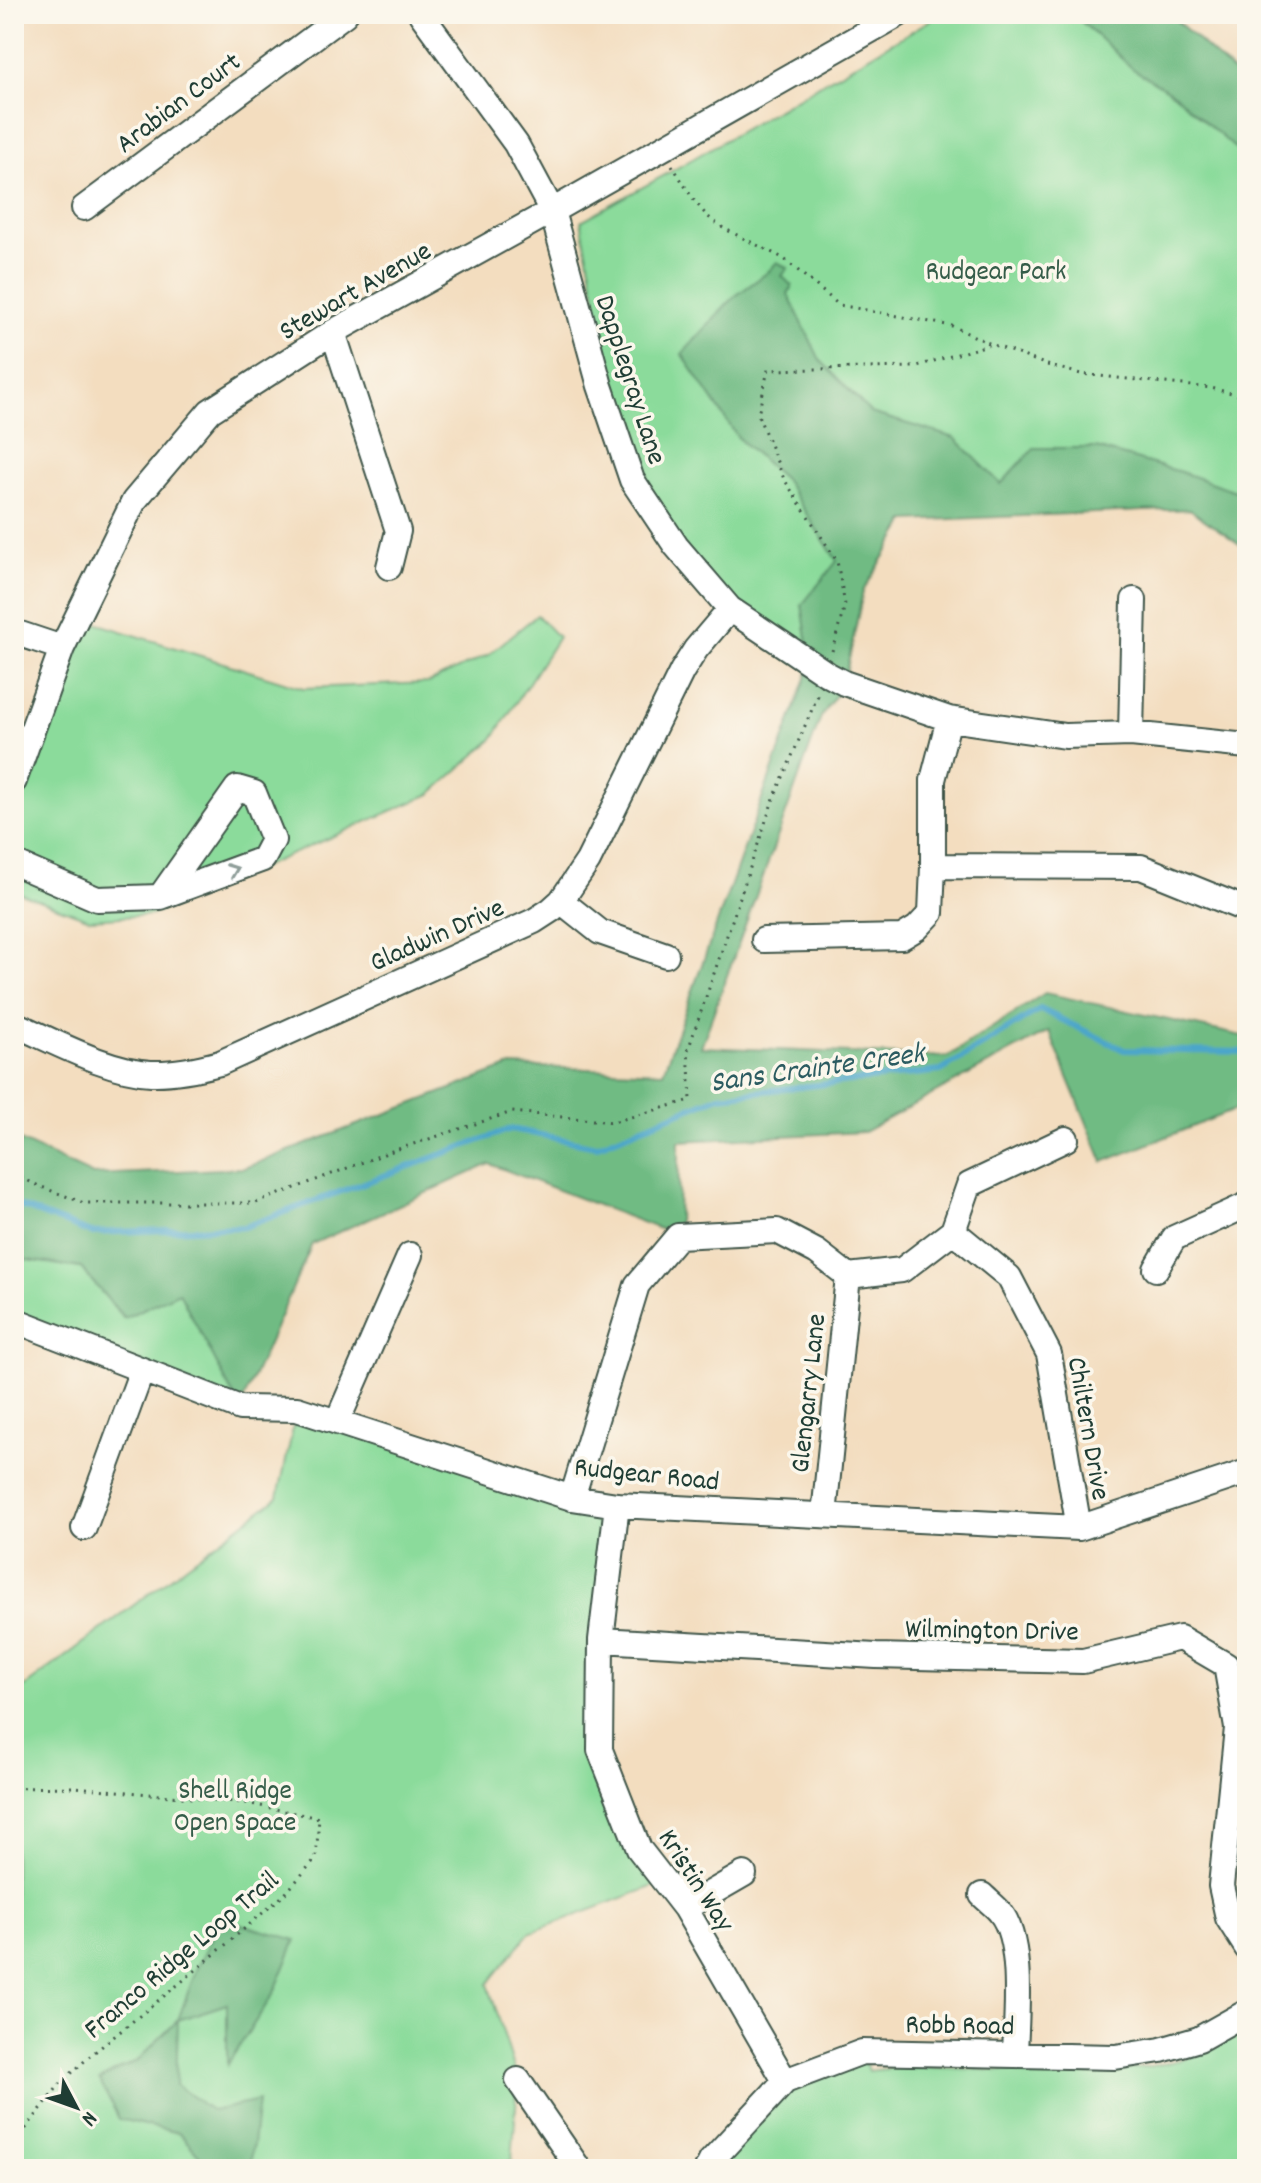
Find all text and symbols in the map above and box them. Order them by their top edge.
street label: Arabian Court [109,45,251,165]
street label: Stewart Avenue [273,234,440,353]
park label: Rudgear Park [925,254,1067,294]
street label: Dapplegray Lane [582,291,674,470]
one-way arrow [226,863,240,880]
street label: Gladwin Drive [364,890,512,985]
water label: Sans Crainte Creek [708,1034,930,1107]
street label: Glengarry Lane [783,1312,839,1475]
street label: Chiltern Drive [1054,1354,1118,1504]
street label: Rudgear Road [572,1449,721,1504]
street label: Wilmington Drive [905,1611,1079,1655]
park label: Shell Ridge Open Space [174,1773,296,1845]
street label: Kristin Way [646,1822,742,1942]
street label: Franco Ridge Loop Trail [77,1863,290,2051]
street label: Robb Road [905,2007,1015,2049]
north arrow [36,2067,116,2147]
text: N [73,2104,104,2132]

